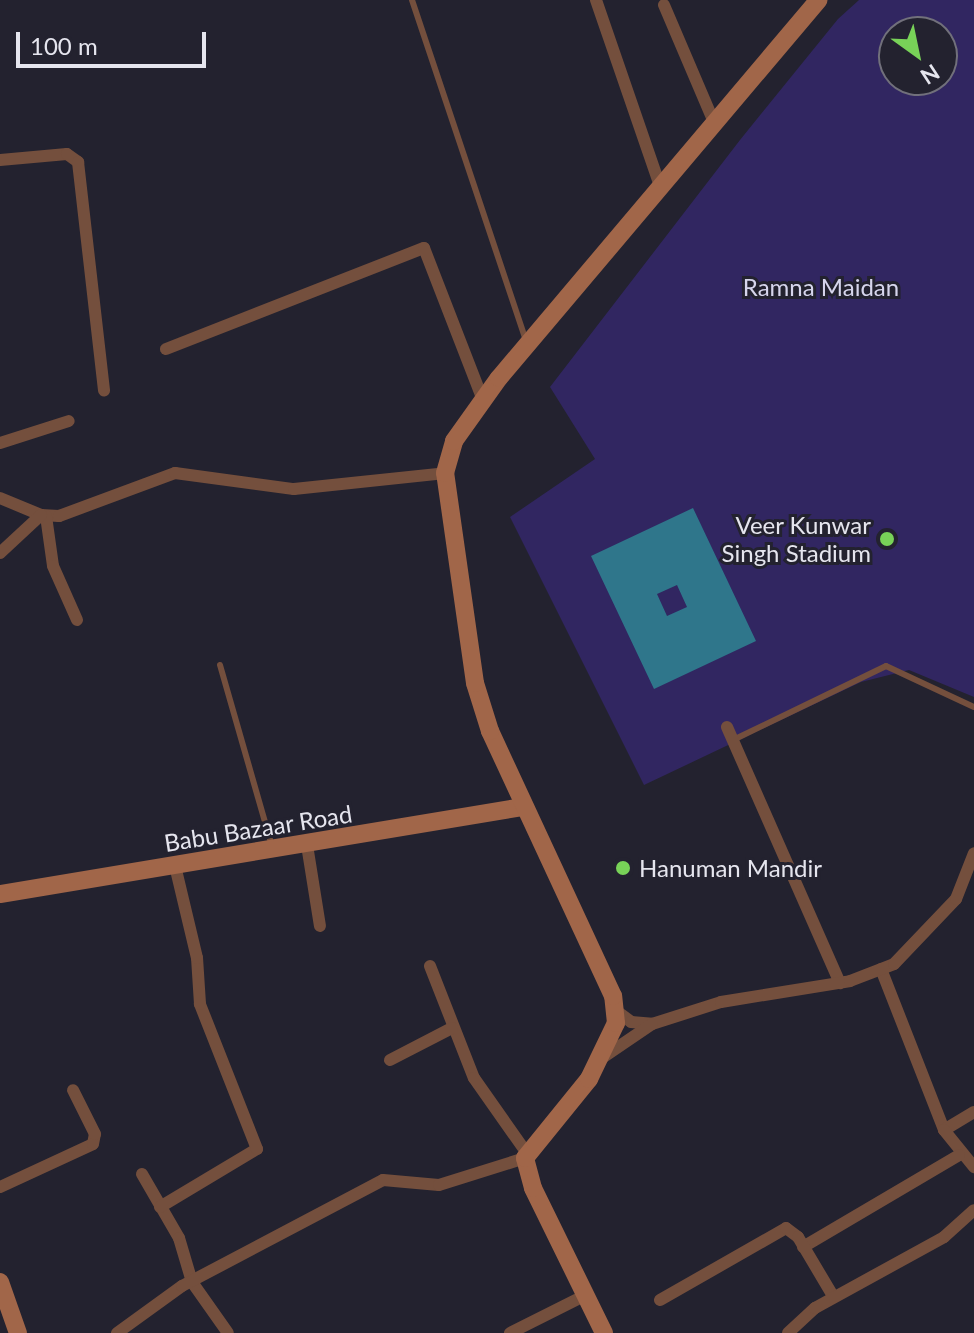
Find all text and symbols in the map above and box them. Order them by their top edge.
scale bar [20,16,210,66]
north arrow [878,16,958,96]
text: 100 m [30,31,98,60]
text: N [916,59,945,91]
park label: Ramna Maidan [743,273,899,301]
place label: Veer Kunwar Singh Stadium [722,511,871,567]
marker: Veer Kunwar Singh Stadium [878,530,896,548]
street label: Babu Bazaar Road [162,799,354,857]
place label: Hanuman Mandir [639,854,822,882]
marker: Hanuman Mandir [614,859,632,877]

